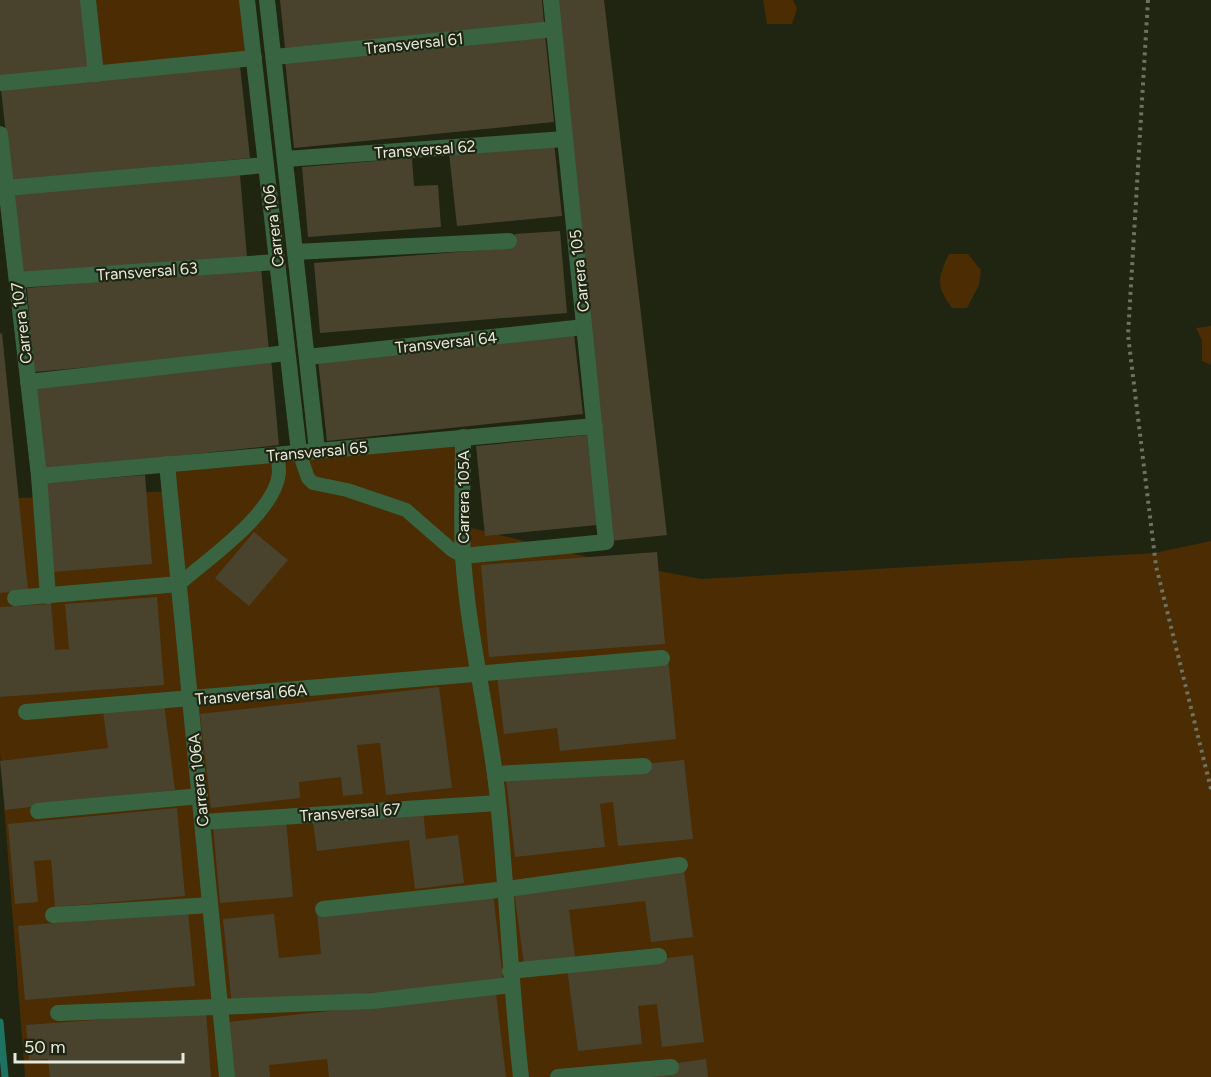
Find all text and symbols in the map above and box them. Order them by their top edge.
street label: Transversal 61 [364,29,464,58]
street label: Transversal 62 [374,136,476,163]
street label: Carrera 106 [259,184,288,268]
street label: Carrera 105 [566,229,593,313]
street label: Transversal 63 [96,258,198,285]
street label: Carrera 107 [7,281,36,365]
street label: Transversal 64 [394,328,498,357]
street label: Transversal 65 [266,438,369,465]
street label: Carrera 105A [454,450,473,544]
street label: Transversal 66A [194,680,308,709]
street label: Carrera 106A [184,732,213,827]
street label: Transversal 67 [299,799,402,826]
scale bar [15,1026,183,1064]
text: 50 m [24,1036,66,1058]

